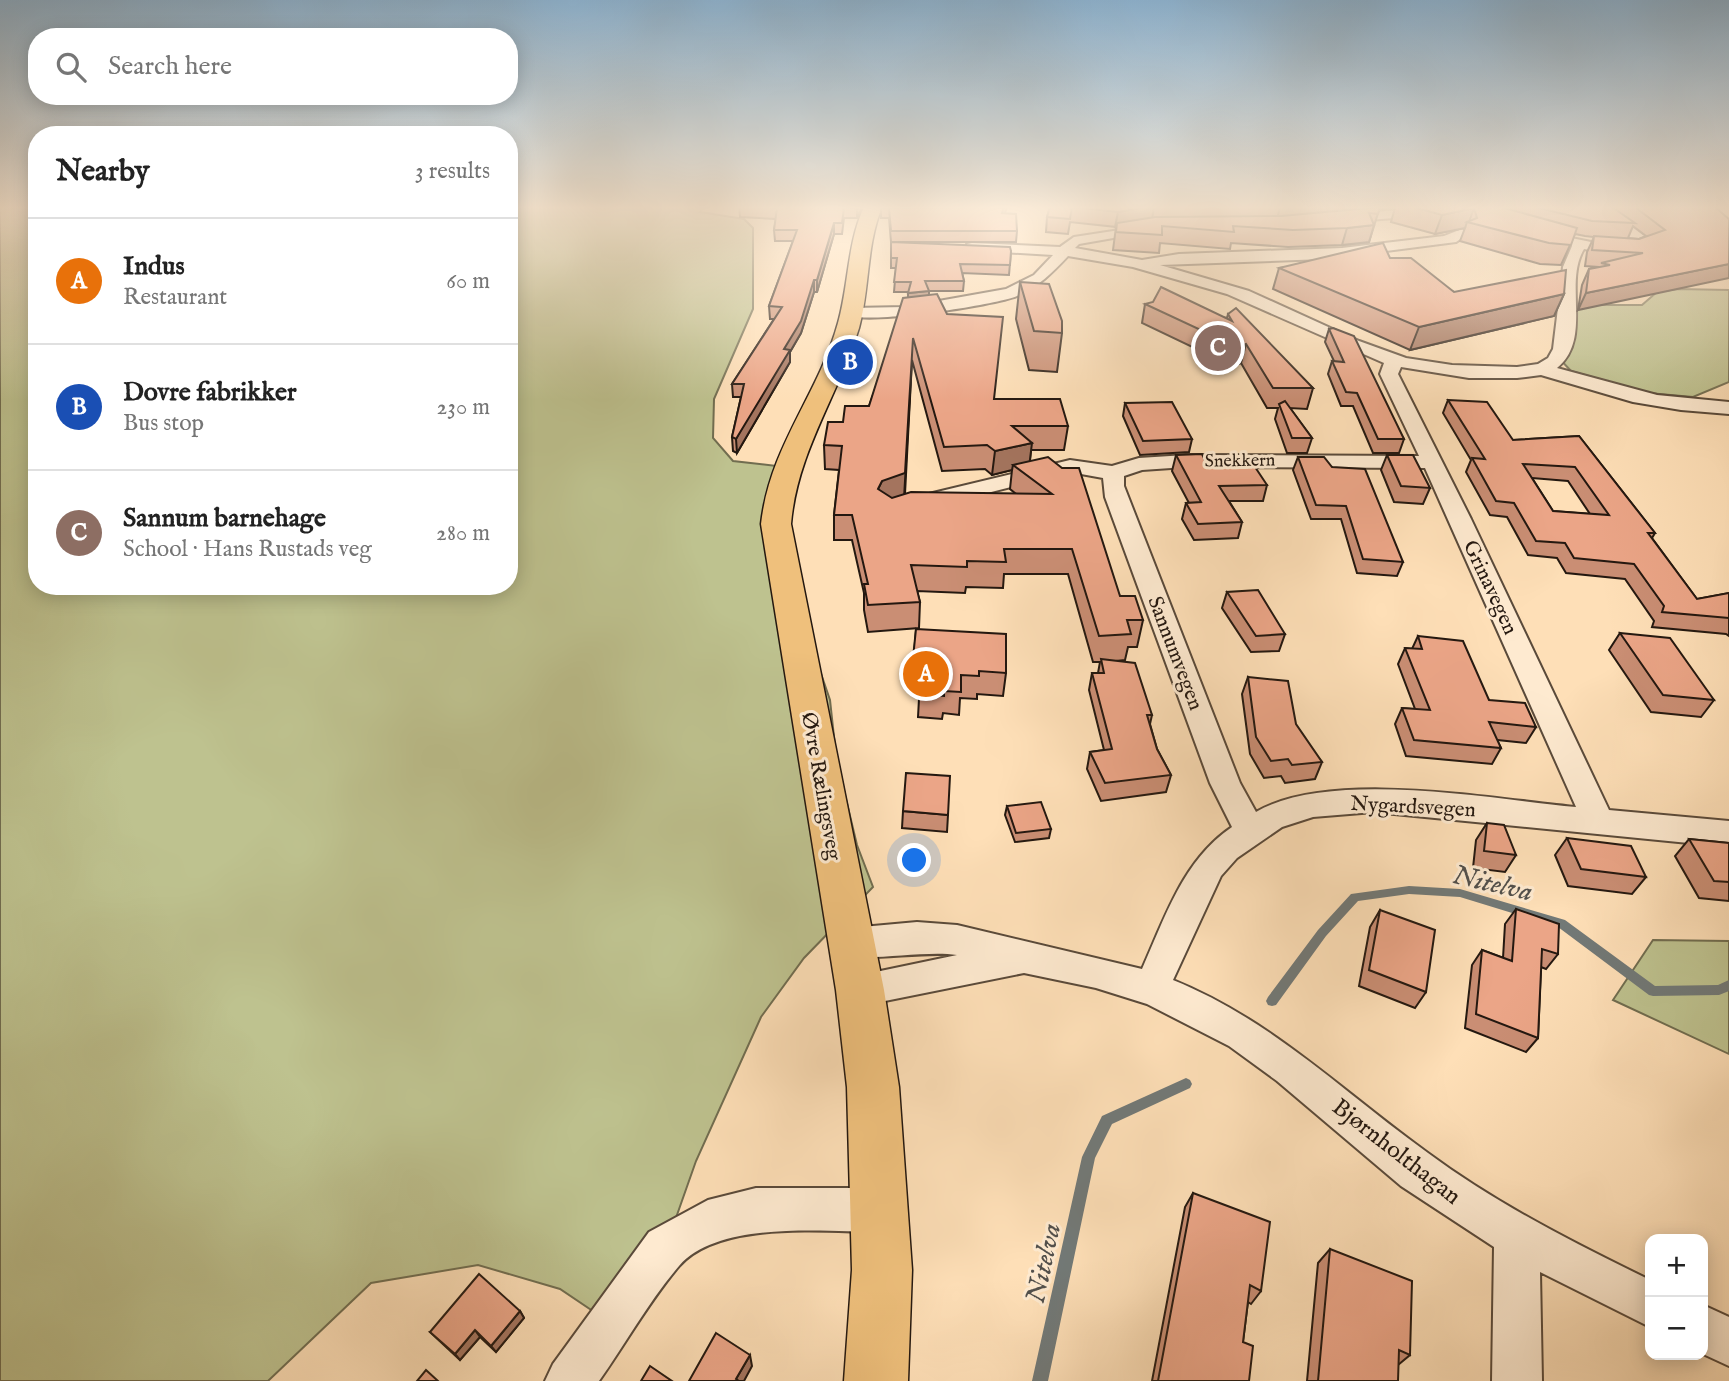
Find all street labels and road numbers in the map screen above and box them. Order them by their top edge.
street label: Snekkern [1204,449,1276,474]
street label: Grinavegen [1456,536,1523,639]
street label: Sannumvegen [1140,593,1209,714]
street label: Øvre Rælingsveg [794,710,847,863]
street label: Nygardsvegen [1350,791,1476,824]
street label: Bjørnholthagan [1325,1092,1467,1212]

